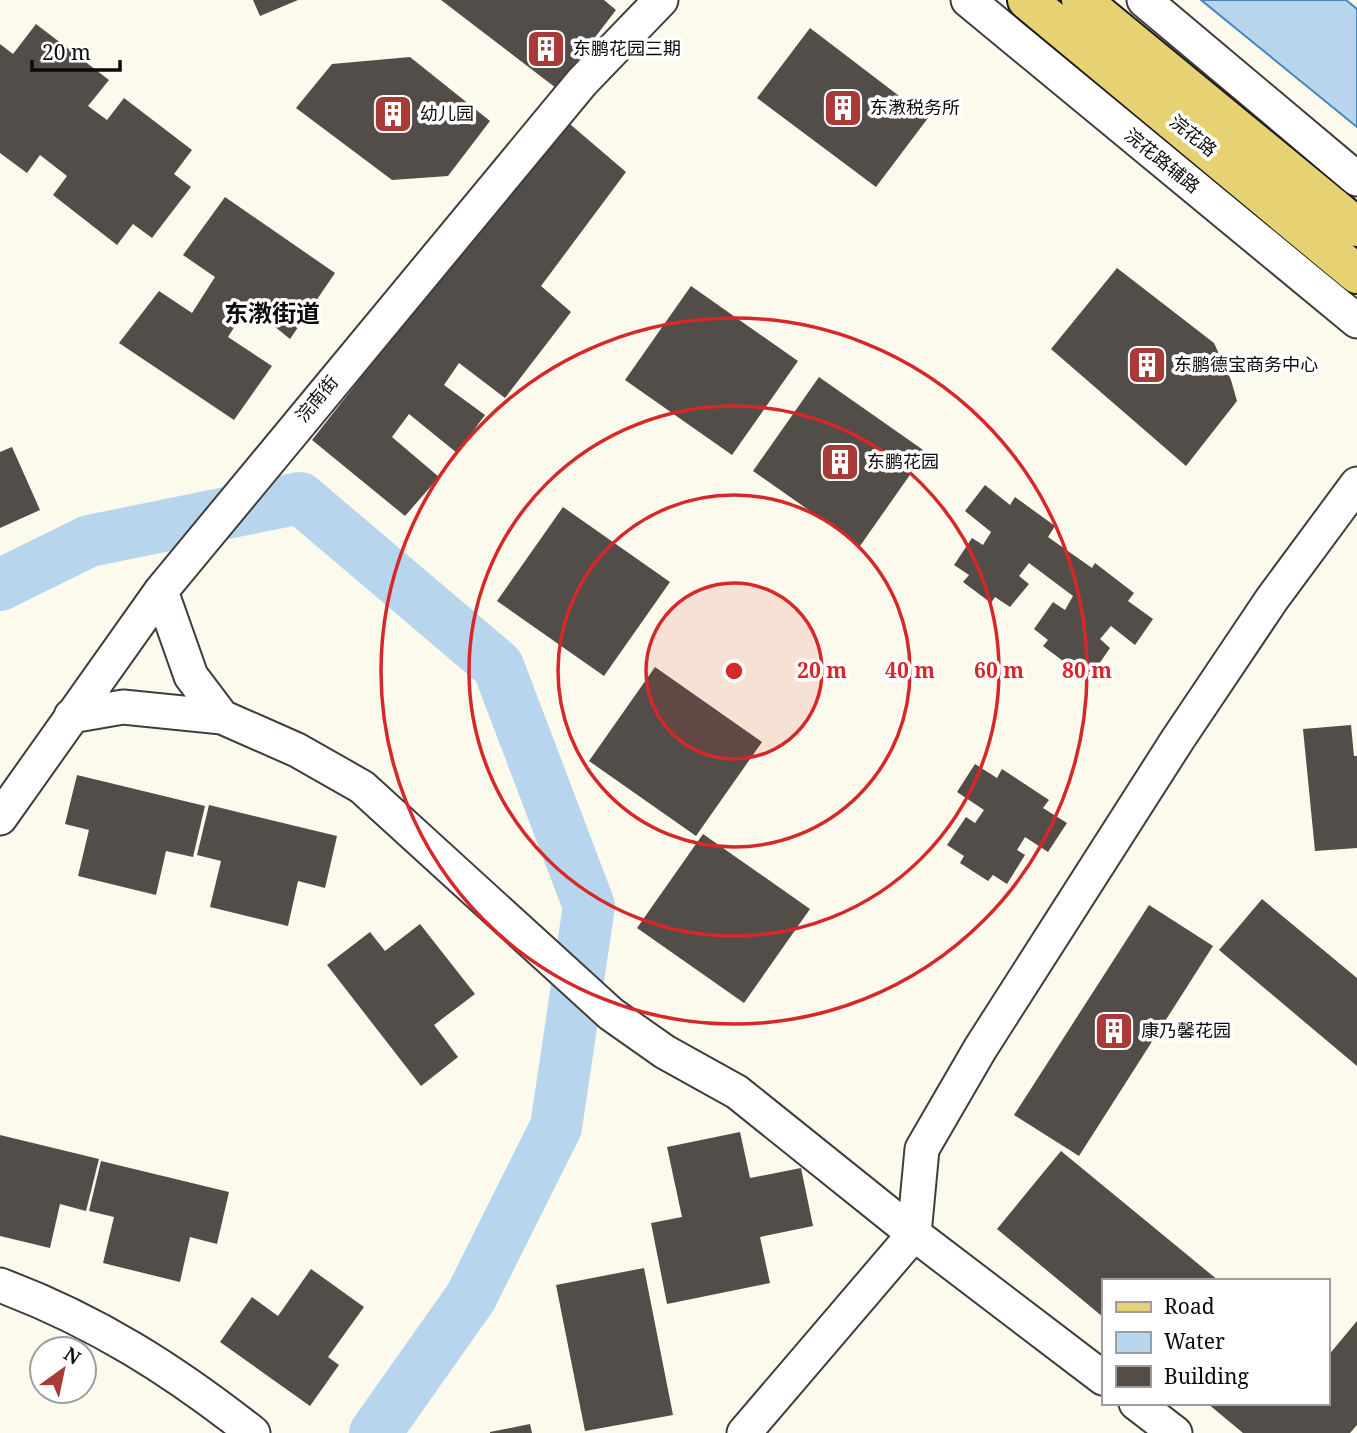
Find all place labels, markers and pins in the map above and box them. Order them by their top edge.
building icon: 东鹏花园三期 [525,28,567,70]
place label: 东鹏花园三期 [573,36,681,60]
building icon: 东漖税务所 [822,87,864,129]
building icon: 幼儿园 [372,93,414,135]
place label: 东漖税务所 [870,95,960,119]
place label: 幼儿园 [420,101,474,125]
building icon: 东鹏德宝商务中心 [1126,344,1168,386]
place label: 东鹏德宝商务中心 [1174,352,1318,376]
building icon: 东鹏花园 [819,441,861,483]
place label: 东鹏花园 [867,449,939,473]
centre of rings [722,659,746,683]
building icon: 康乃馨花园 [1093,1010,1135,1052]
place label: 康乃馨花园 [1141,1018,1231,1042]

